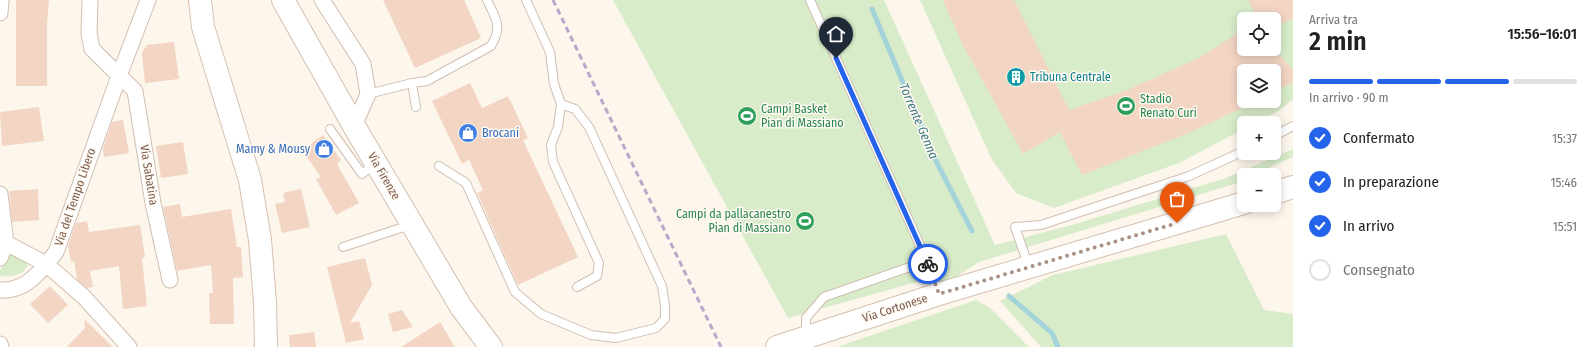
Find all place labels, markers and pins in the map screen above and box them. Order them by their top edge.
pin [819,17,853,58]
building icon: Tribuna Centrale [1005,66,1027,88]
place label: Tribuna Centrale [1030,70,1111,84]
place label: Stadio Renato Curi [1140,92,1197,120]
sports icon: Stadio Renato Curi [1115,95,1137,117]
place label: Campi Basket Pian di Massiano [761,102,844,130]
sports icon: Campi Basket Pian di Massiano [736,105,758,127]
shop icon: Brocani [457,122,479,144]
place label: Brocani [482,126,519,140]
shop icon: Mamy & Mousy [313,138,335,160]
place label: Mamy & Mousy [236,142,311,156]
pin [1160,182,1194,223]
place label: Campi da pallacanestro Pian di Massiano [676,207,791,235]
sports icon: Campi da pallacanestro Pian di Massiano [794,210,816,232]

